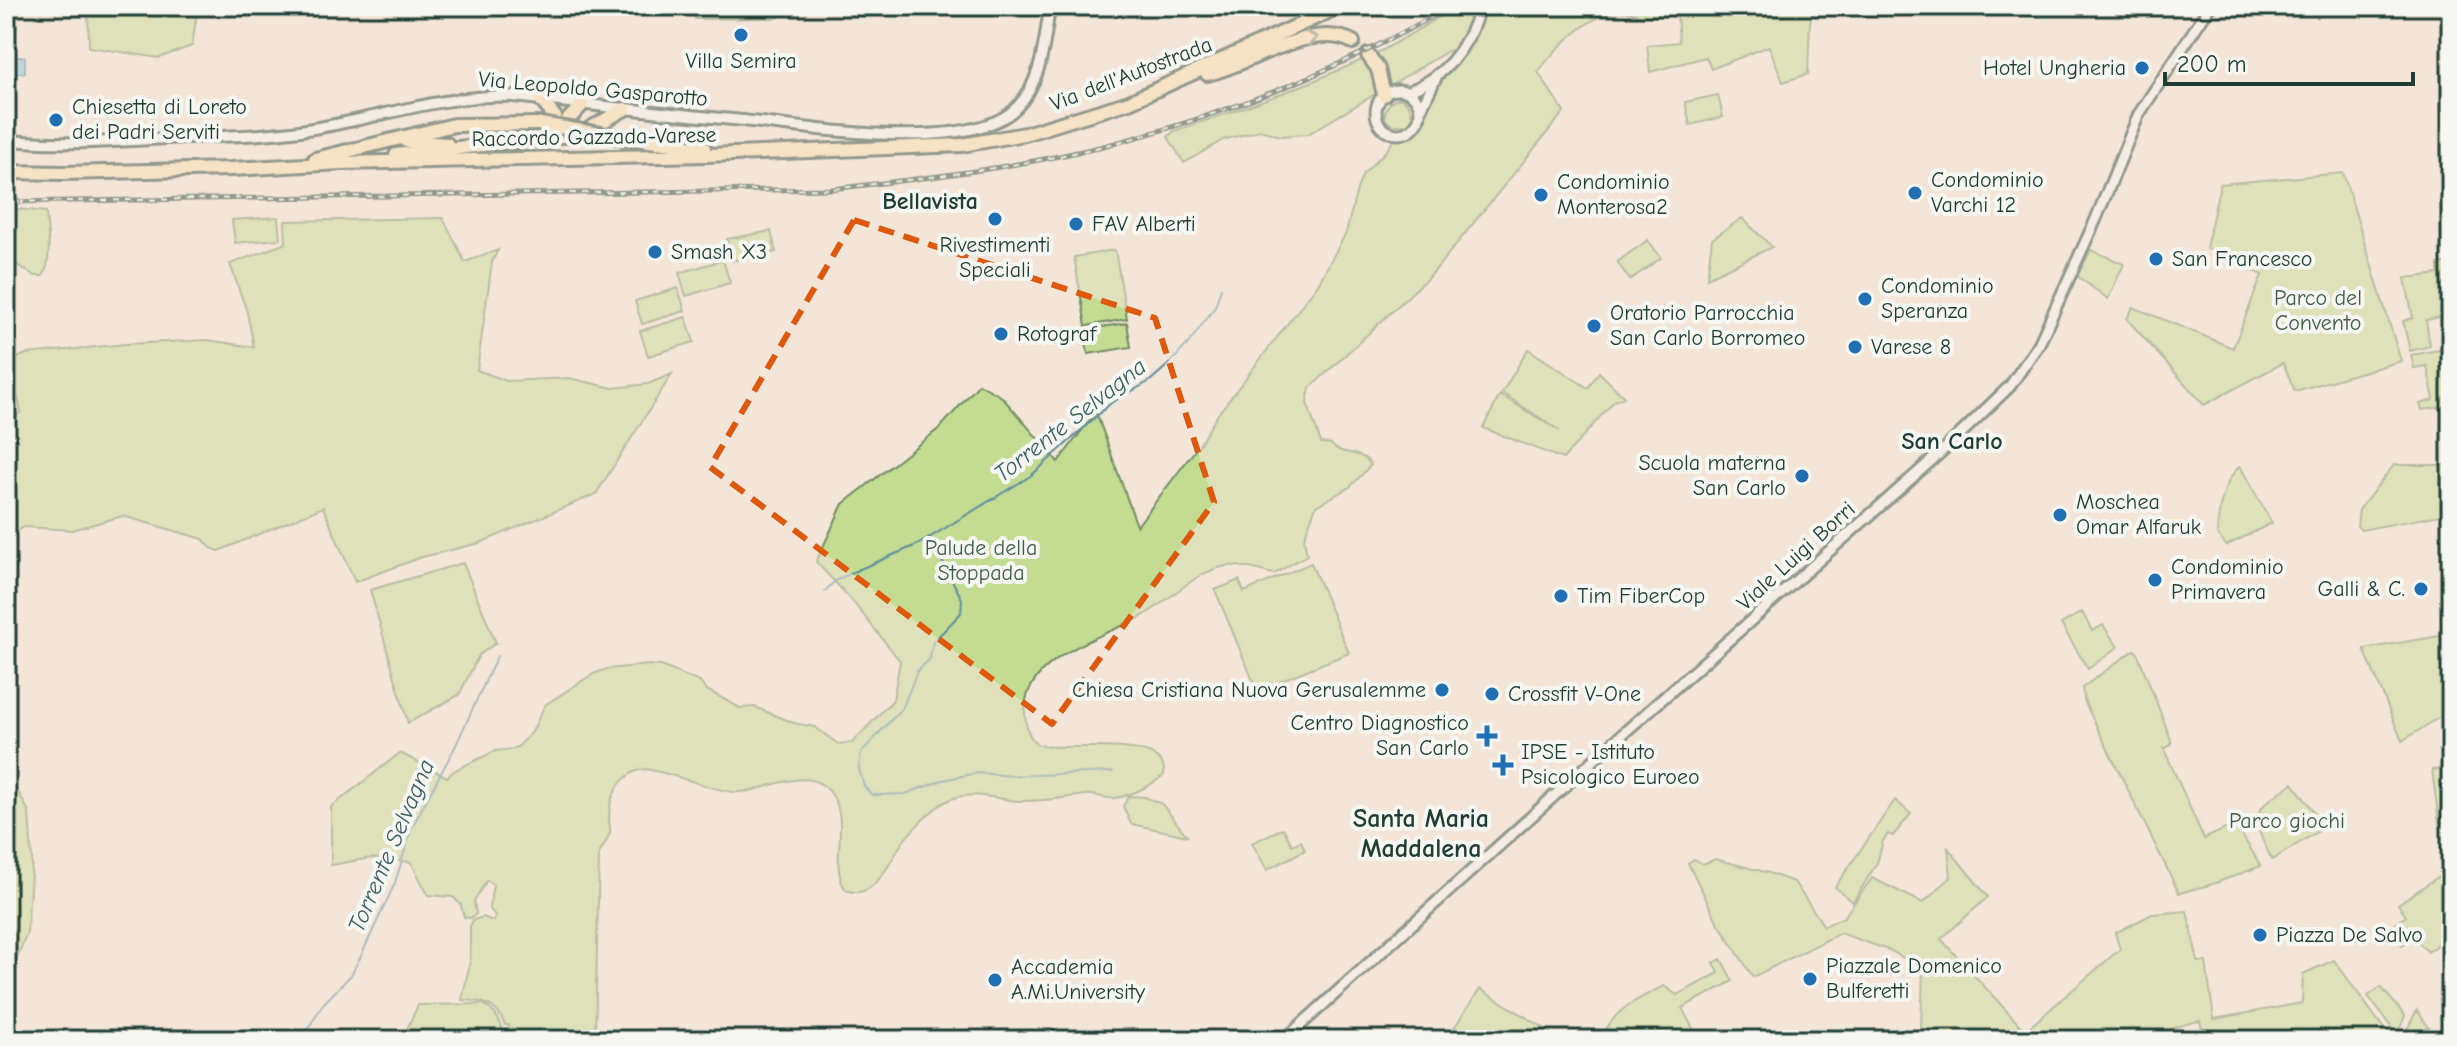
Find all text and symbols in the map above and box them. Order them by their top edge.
marker: Villa Semira [732,26,750,44]
one-way arrow [1305,30,1318,47]
street label: Via dell'Autostrada [1046,31,1216,117]
scale bar [2165,36,2413,86]
place label: Villa Semira [685,48,797,74]
text: 200 m [2177,50,2247,78]
place label: Hotel Ungheria [1983,55,2126,81]
marker: Hotel Ungheria [2133,59,2151,77]
street label: Via Leopoldo Gasparotto [477,66,709,112]
place label: Chiesetta di Loreto dei Padri Serviti [72,94,247,145]
marker: Chiesetta di Loreto dei Padri Serviti [47,111,65,129]
street label: Raccordo Gazzada-Varese [471,122,717,152]
place label: Condominio Varchi 12 [1931,167,2044,218]
place label: Condominio Monterosa2 [1557,169,1670,220]
marker: Condominio Varchi 12 [1906,184,1924,202]
marker: Condominio Monterosa2 [1532,186,1550,204]
district label: Bellavista [882,187,978,215]
marker: Rivestimenti Speciali [986,210,1004,228]
place label: FAV Alberti [1092,211,1196,237]
marker: FAV Alberti [1067,215,1085,233]
place label: Rivestimenti Speciali [940,232,1051,283]
place label: Smash X3 [671,239,767,265]
marker: Smash X3 [646,243,664,261]
place label: San Francesco [2172,246,2313,272]
marker: San Francesco [2147,250,2165,268]
place label: Condominio Speranza [1881,273,1994,324]
park label: Parco del Convento [2274,285,2362,336]
marker: Condominio Speranza [1856,290,1874,308]
place label: Oratorio Parrocchia San Carlo Borromeo [1610,300,1805,351]
marker: Oratorio Parrocchia San Carlo Borromeo [1585,317,1603,335]
place label: Rotograf [1017,321,1098,347]
marker: Rotograf [992,325,1010,343]
place label: Varese 8 [1871,334,1951,360]
marker: Varese 8 [1846,338,1864,356]
water label: Torrente Selvagna [989,352,1151,488]
district label: San Carlo [1901,427,2003,455]
place label: Scuola materna San Carlo [1638,450,1786,501]
marker: Scuola materna San Carlo [1793,467,1811,485]
place label: Moschea Omar Alfaruk [2076,489,2201,540]
street label: Viale Luigi Borri [1732,496,1860,616]
marker: Moschea Omar Alfaruk [2051,506,2069,524]
park label: Palude della Stoppada [925,535,1037,586]
place label: Condominio Primavera [2171,554,2284,605]
marker: Condominio Primavera [2146,571,2164,589]
place label: Galli & C. [2318,576,2405,602]
marker: Galli & C. [2412,580,2430,598]
place label: Tim FiberCop [1577,583,1705,609]
marker: Tim FiberCop [1552,587,1570,605]
place label: Chiesa Cristiana Nuova Gerusalemme [1072,677,1426,703]
marker: Chiesa Cristiana Nuova Gerusalemme [1433,681,1451,699]
place label: Crossfit V-One [1508,681,1641,707]
marker: Crossfit V-One [1483,685,1501,703]
place label: Centro Diagnostico San Carlo [1290,710,1469,761]
marker: Centro Diagnostico San Carlo [1476,725,1498,747]
place label: IPSE - Istituto Psicologico Euroeo [1521,739,1700,790]
marker: IPSE - Istituto Psicologico Euroeo [1492,754,1514,776]
water label: Torrente Selvagna [342,755,440,937]
district label: Santa Maria Maddalena [1353,804,1489,864]
park label: Parco giochi [2229,808,2345,834]
place label: Piazza De Salvo [2276,922,2423,948]
marker: Piazza De Salvo [2251,926,2269,944]
place label: Piazzale Domenico Bulferetti [1826,953,2002,1004]
place label: Accademia A.Mi.University [1011,954,1145,1005]
marker: Piazzale Domenico Bulferetti [1801,970,1819,988]
marker: Accademia A.Mi.University [986,971,1004,989]

